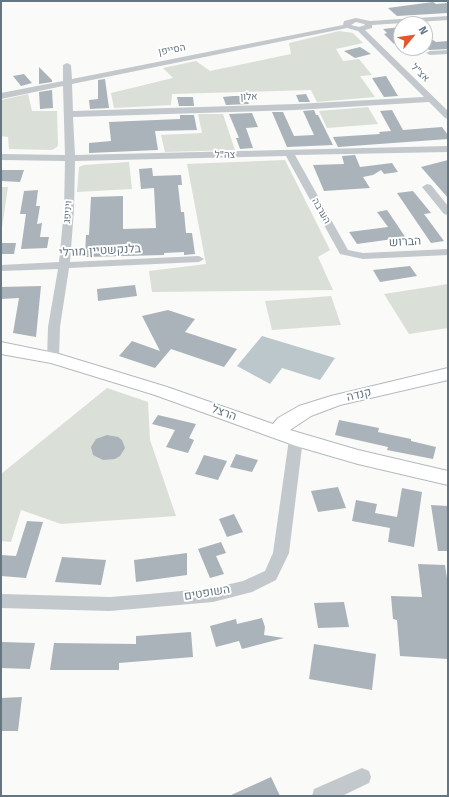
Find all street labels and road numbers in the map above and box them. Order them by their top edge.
street label: הסייפן [157,41,187,59]
street label: אצ"ל [408,61,432,85]
street label: אלון [240,91,258,103]
street label: צה"ל [215,149,235,161]
street label: הערבה [309,196,333,226]
street label: ויניפג [61,200,75,224]
street label: הברוש [388,234,422,250]
street label: בלנקשטיין מורלי [59,242,141,260]
street label: קנדה [345,385,373,405]
street label: הרצל [209,402,239,424]
street label: השופטים [183,582,231,604]

